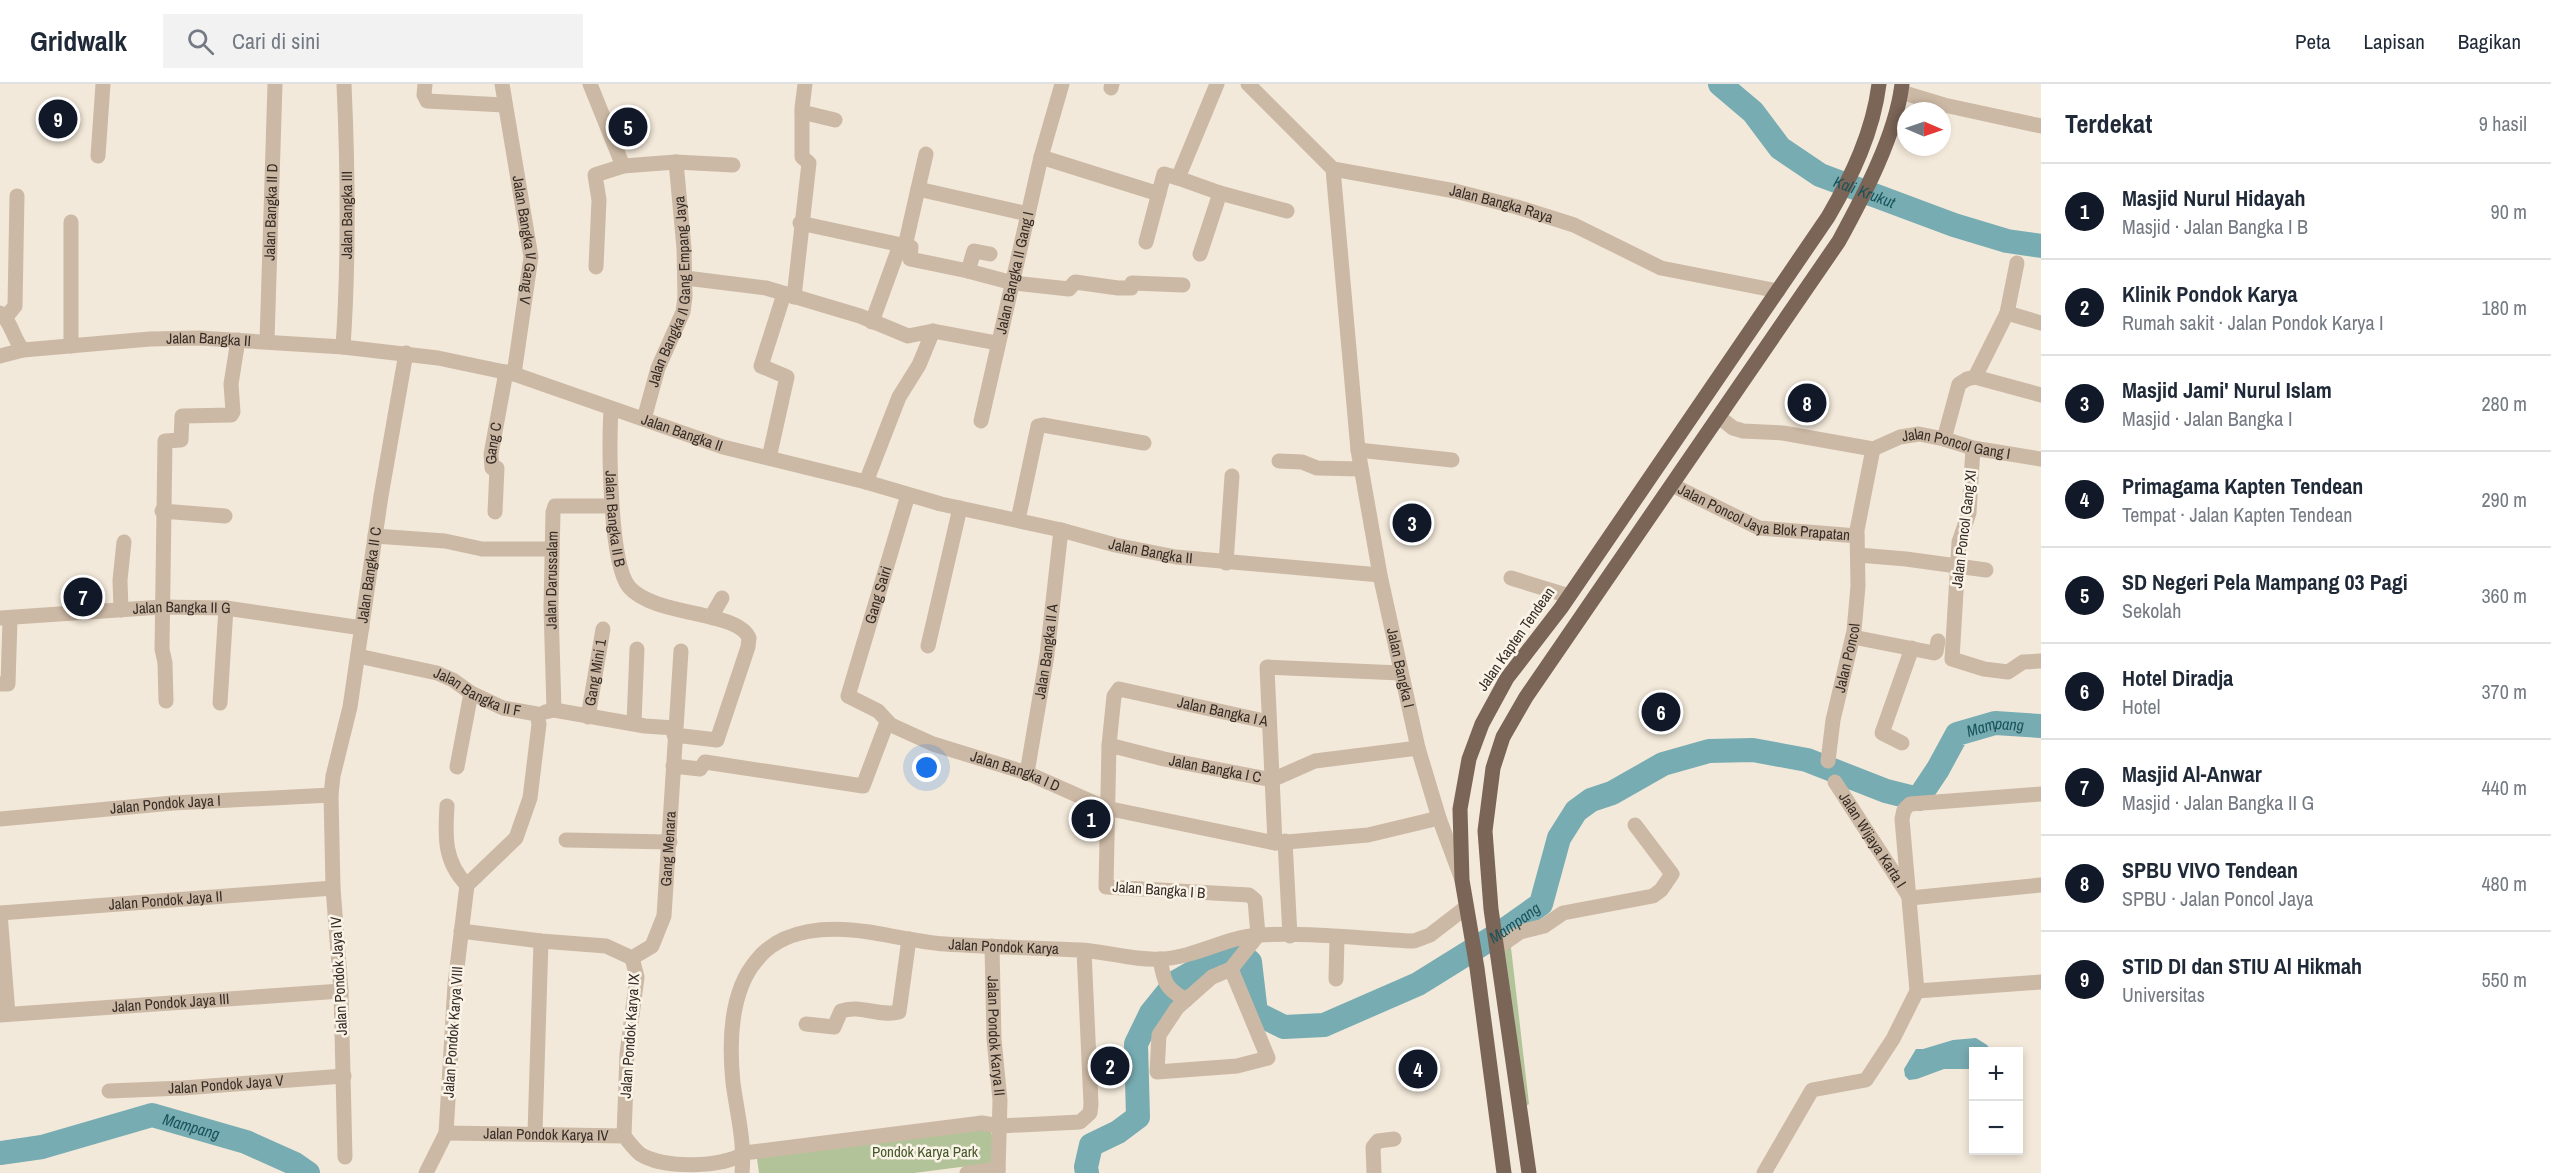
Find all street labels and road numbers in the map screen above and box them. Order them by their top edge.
street label: Jalan Bangka II D [259,163,283,261]
street label: Jalan Bangka III [336,171,357,259]
street label: Jalan Bangka II Gang V [508,174,542,306]
street label: Jalan Bangka Raya [1448,179,1556,228]
street label: Jalan Bangka II Gang Empang Jaya [642,195,695,389]
street label: Jalan Bangka II Gang I [990,209,1038,336]
street label: Jalan Bangka II [166,327,252,351]
street label: Jalan Bangka II [639,408,726,456]
street label: Gang C [480,420,507,465]
street label: Jalan Poncol Gang I [1900,423,2012,464]
street label: Jalan Poncol Gang XI [1946,469,1981,589]
street label: Jalan Bangka II B [600,470,631,569]
street label: Jalan Poncol Jaya Blok Prapatan [1674,479,1851,545]
street label: Jalan Bangka II C [351,525,386,624]
street label: Jalan Darussalam [540,531,563,630]
street label: Jalan Bangka II [1107,533,1194,568]
street label: Gang Sairi [859,563,896,626]
street label: Jalan Kapten Tendean [1472,583,1559,695]
street label: Jalan Bangka II G [132,596,231,619]
street label: Jalan Bangka II A [1029,602,1063,701]
street label: Jalan Poncol [1829,623,1865,695]
street label: Jalan Bangka I [1382,626,1420,710]
street label: Gang Mini 1 [579,637,611,708]
street label: Jalan Bangka II F [431,662,523,721]
street label: Jalan Bangka I A [1175,691,1271,732]
street label: Jalan Bangka I D [968,745,1064,796]
street label: Jalan Bangka I C [1167,749,1263,788]
street label: Jalan Wijaya Karta I [1834,788,1912,892]
street label: Jalan Pondok Jaya I [109,790,221,819]
street label: Gang Menara [655,810,681,887]
street label: Jalan Bangka I B [1112,876,1206,903]
street label: Jalan Pondok Jaya II [108,885,223,915]
street label: Jalan Pondok Jaya IV [325,915,352,1036]
street label: Jalan Pondok Karya [948,933,1059,959]
street label: Jalan Pondok Karya VIII [437,965,468,1099]
street label: Jalan Pondok Karya IX [615,972,644,1099]
street label: Jalan Pondok Karya II [983,976,1011,1097]
street label: Jalan Pondok Jaya III [111,988,230,1017]
street label: Jalan Pondok Jaya V [168,1069,285,1099]
street label: Jalan Pondok Karya IV [483,1123,610,1146]

